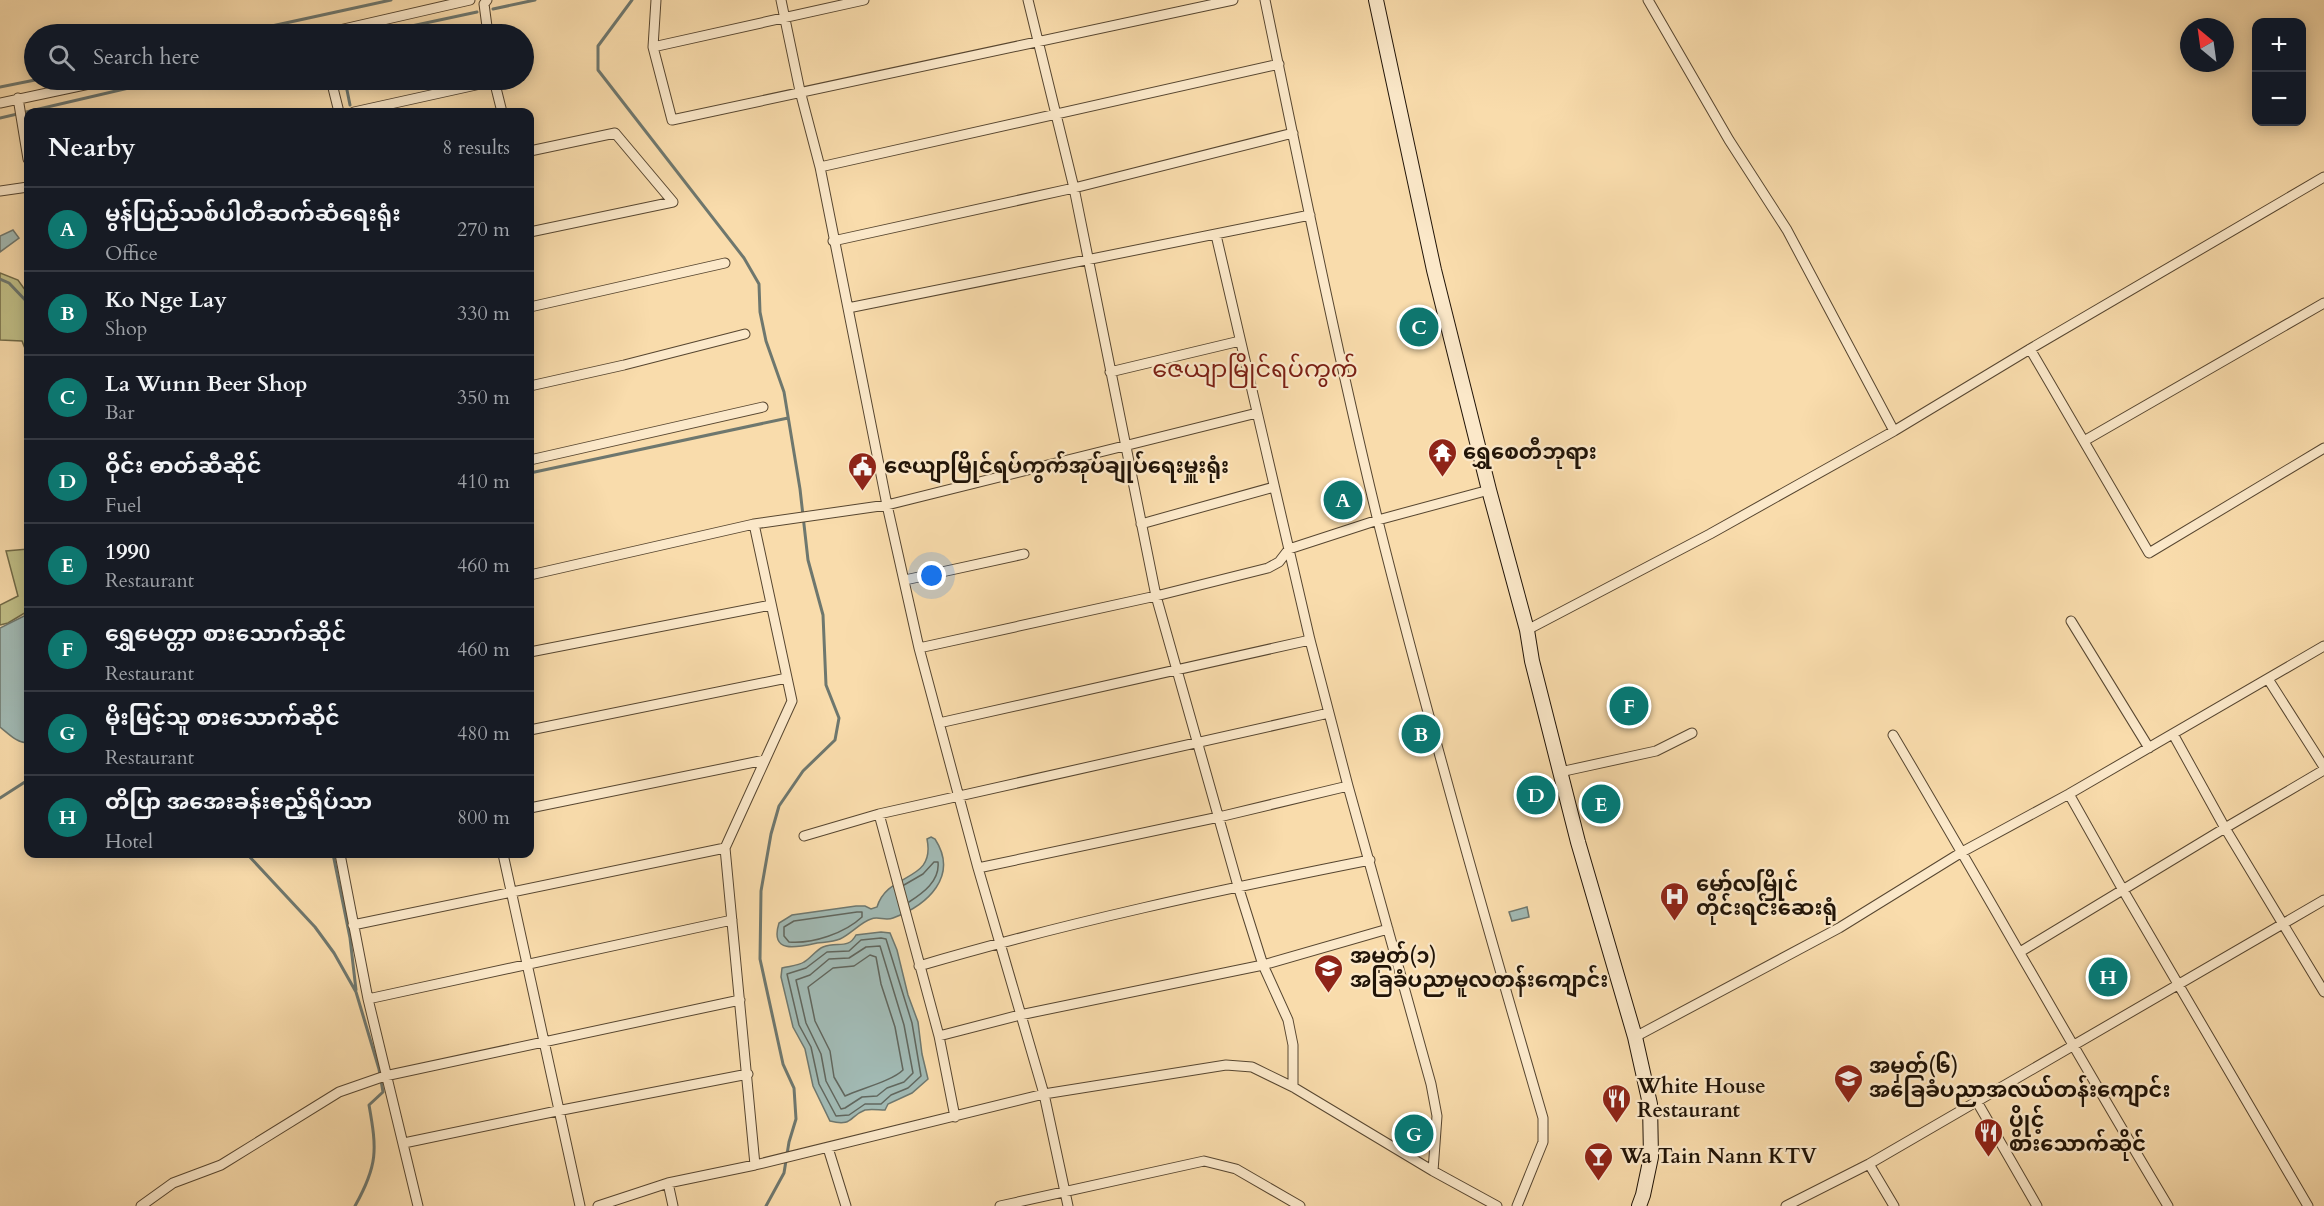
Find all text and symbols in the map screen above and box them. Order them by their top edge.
north arrow [2180,18,2234,72]
map controls [2252,18,2306,126]
button: + [2252,18,2306,72]
search box [24,24,534,90]
icon: search [45,41,78,74]
text: Search here [93,42,200,72]
button: − [2252,72,2306,126]
text: Nearby [48,130,136,165]
text: 8 results [442,134,510,161]
text: မွန်ပြည်သစ်ပါတီဆက်ဆံရေးရုံး [105,199,401,229]
text: A [60,216,75,243]
text: 270 m [457,216,510,243]
text: Office [105,240,158,267]
text: Ko Nge Lay [105,285,227,315]
text: B [60,300,75,327]
text: 330 m [457,300,510,327]
pin: C [1400,304,1438,350]
text: Shop [105,315,147,342]
district label: ဇေယျာမြိုင်ရပ်ကွက် [1152,353,1358,388]
text: La Wunn Beer Shop [105,369,307,399]
text: C [60,384,75,411]
text: 350 m [457,384,510,411]
text: Bar [105,399,135,426]
temple icon: ရွှေစေတီဘုရား [1426,436,1458,478]
place label: ရွှေစေတီဘုရား [1463,437,1597,469]
public building icon: ဇေယျာမြိုင်ရပ်ကွက်အုပ်ချုပ်ရေးမှူးရုံး [847,450,879,492]
place label: ဇေယျာမြိုင်ရပ်ကွက်အုပ်ချုပ်ရေးမှူးရုံး [884,450,1229,484]
text: ဝိုင်း ဓာတ်ဆီဆိုင် [105,451,261,481]
text: D [59,468,76,495]
text: 410 m [457,468,510,495]
pin: A [1324,478,1362,522]
text: Fuel [105,492,142,519]
text: 1990 [105,537,150,567]
text: E [61,552,74,579]
text: 460 m [457,552,510,579]
your location [917,561,946,590]
text: Restaurant [105,567,194,594]
text: ရွှေမေတ္တာ စားသောက်ဆိုင် [105,619,346,649]
text: F [62,636,73,663]
text: 460 m [457,636,510,663]
text: Restaurant [105,660,194,687]
pin: F [1610,684,1648,728]
text: မိုးမြင့်သူ စားသောက်ဆိုင် [105,703,340,733]
pin: B [1402,712,1440,756]
text: G [59,720,76,747]
text: 480 m [457,720,510,747]
text: Restaurant [105,744,194,771]
pin: D [1516,772,1556,818]
pin: E [1582,782,1620,826]
text: တိပြာ အအေးခန်းဧည့်ရိပ်သာ [105,787,372,817]
text: H [59,804,76,831]
text: 800 m [457,804,510,831]
text: Hotel [105,828,153,855]
place label: မော်လမြိုင် တိုင်းရင်းဆေးရုံ [1696,868,1837,925]
hospital icon: မော်လမြိုင် တိုင်းရင်းဆေးရုံ [1659,880,1691,922]
place label: အမှတ်(၁) အခြခံပညာမူလတန်းကျောင်း [1350,940,1608,998]
school or university icon: အမှတ်(၁) အခြခံပညာမူလတန်းကျောင်း [1313,952,1345,994]
pin: H [2088,954,2128,1000]
place label: အမှတ်(၆) အခြေခံပညာအလယ်တန်းကျောင်း [1869,1050,2171,1108]
school or university icon: အမှတ်(၆) အခြေခံပညာအလယ်တန်းကျောင်း [1832,1062,1864,1104]
place label: White House Restaurant [1636,1072,1766,1125]
restaurant icon: White House Restaurant [1600,1082,1632,1124]
place label: ပွိုင့် စားသောက်ဆိုင် [2009,1104,2146,1161]
pin: G [1394,1112,1434,1156]
restaurant icon: ပွိုင့် စားသောက်ဆိုင် [1972,1116,2004,1158]
bar icon: Wa Tain Nann KTV [1583,1140,1615,1182]
place label: Wa Tain Nann KTV [1619,1142,1817,1171]

